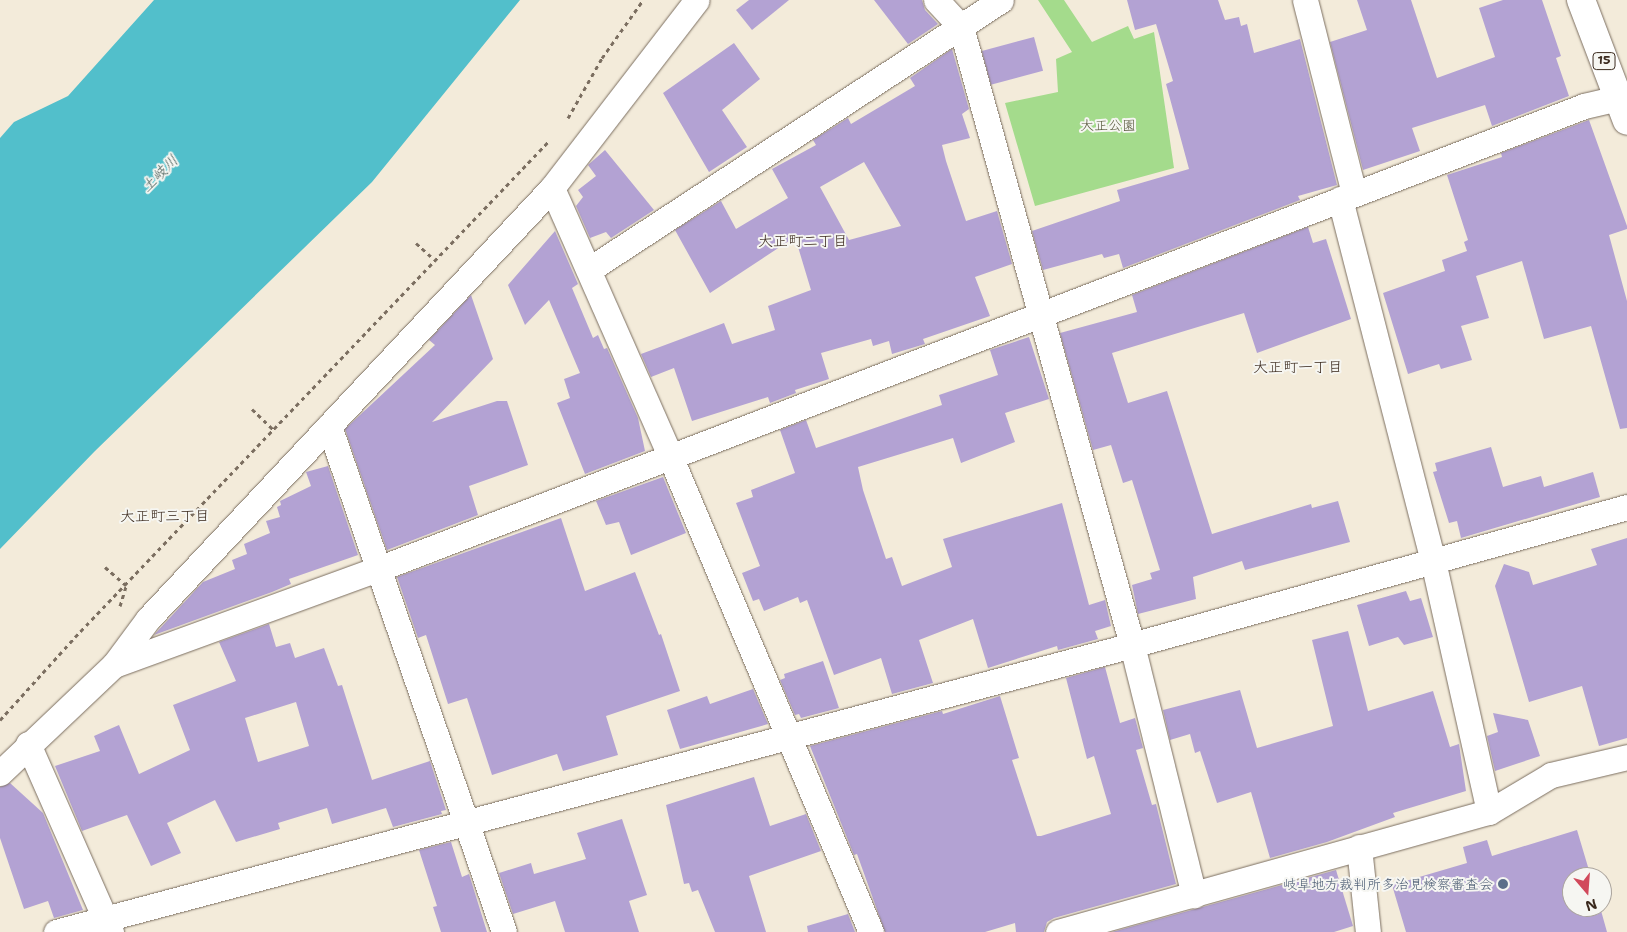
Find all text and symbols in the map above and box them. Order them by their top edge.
road number: 15 [1592,51,1616,70]
park label: 大正公園 [1080,117,1136,133]
water label: 土岐川 [138,152,182,196]
district label: 大正町二丁目 [758,233,848,251]
district label: 大正町一丁目 [1253,359,1343,377]
district label: 大正町三丁目 [120,508,210,526]
north arrow [1562,867,1612,917]
place label: 岐阜地方裁判所多治見検察審査会 [1283,876,1493,892]
marker: 岐阜地方裁判所多治見検察審査会 [1497,878,1509,890]
text: N [1583,895,1599,916]

